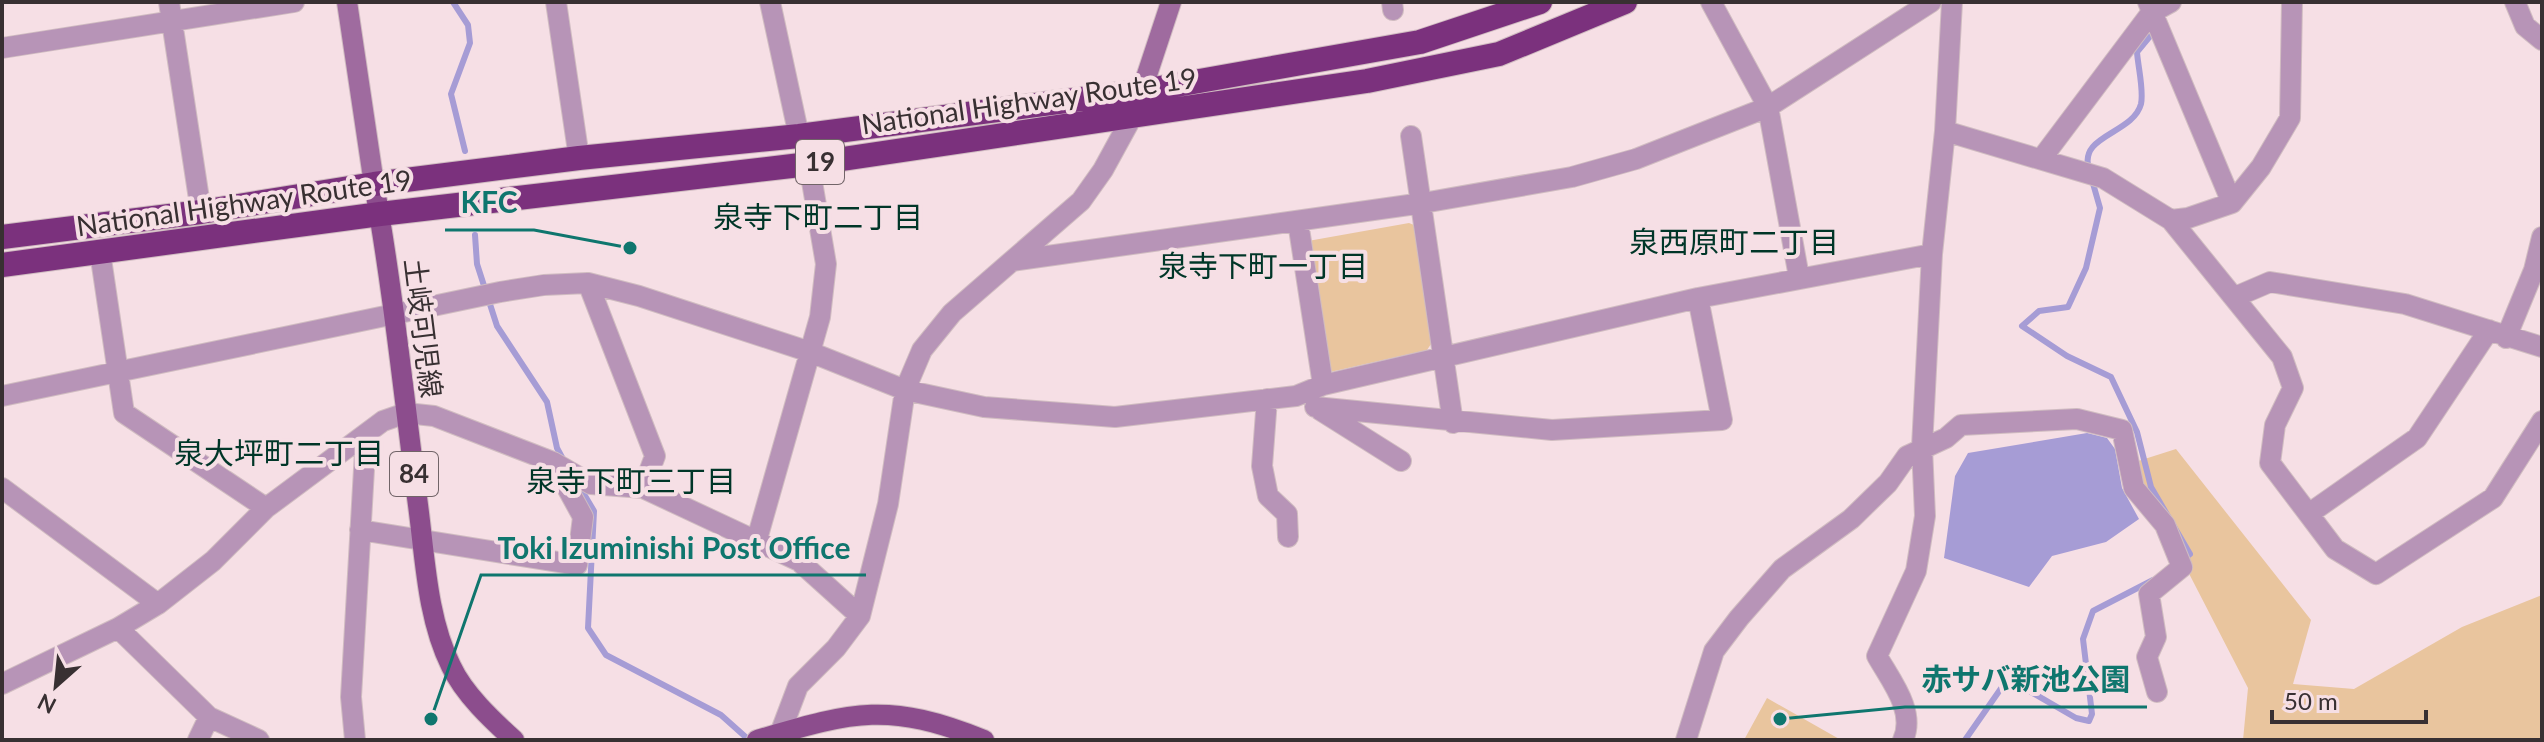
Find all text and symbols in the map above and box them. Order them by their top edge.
street label: National Highway Route 19 [859,60,1199,140]
road number: 19 [796,140,844,184]
street label: National Highway Route 19 [74,162,414,242]
callout: KFC [445,176,534,230]
text: KFC [460,183,518,219]
district label: 泉寺下町二丁目 [713,198,923,234]
district label: 泉西原町二丁目 [1629,223,1839,259]
district label: 泉寺下町一丁目 [1158,247,1368,283]
street label: 土岐可児線 [399,256,449,399]
district label: 泉大坪町二丁目 [174,434,384,470]
road number: 84 [390,452,438,496]
district label: 泉寺下町三丁目 [526,462,736,498]
callout: Toki Izuminishi Post Office [481,521,866,575]
text: Toki Izuminishi Post Office [498,529,850,565]
north arrow [16,646,96,726]
callout: 赤サバ新池公園 [1905,653,2147,707]
text: 赤サバ新池公園 [1922,660,2130,696]
scale bar [2272,674,2426,724]
text: 50 m [2284,686,2338,715]
text: N [33,688,60,720]

